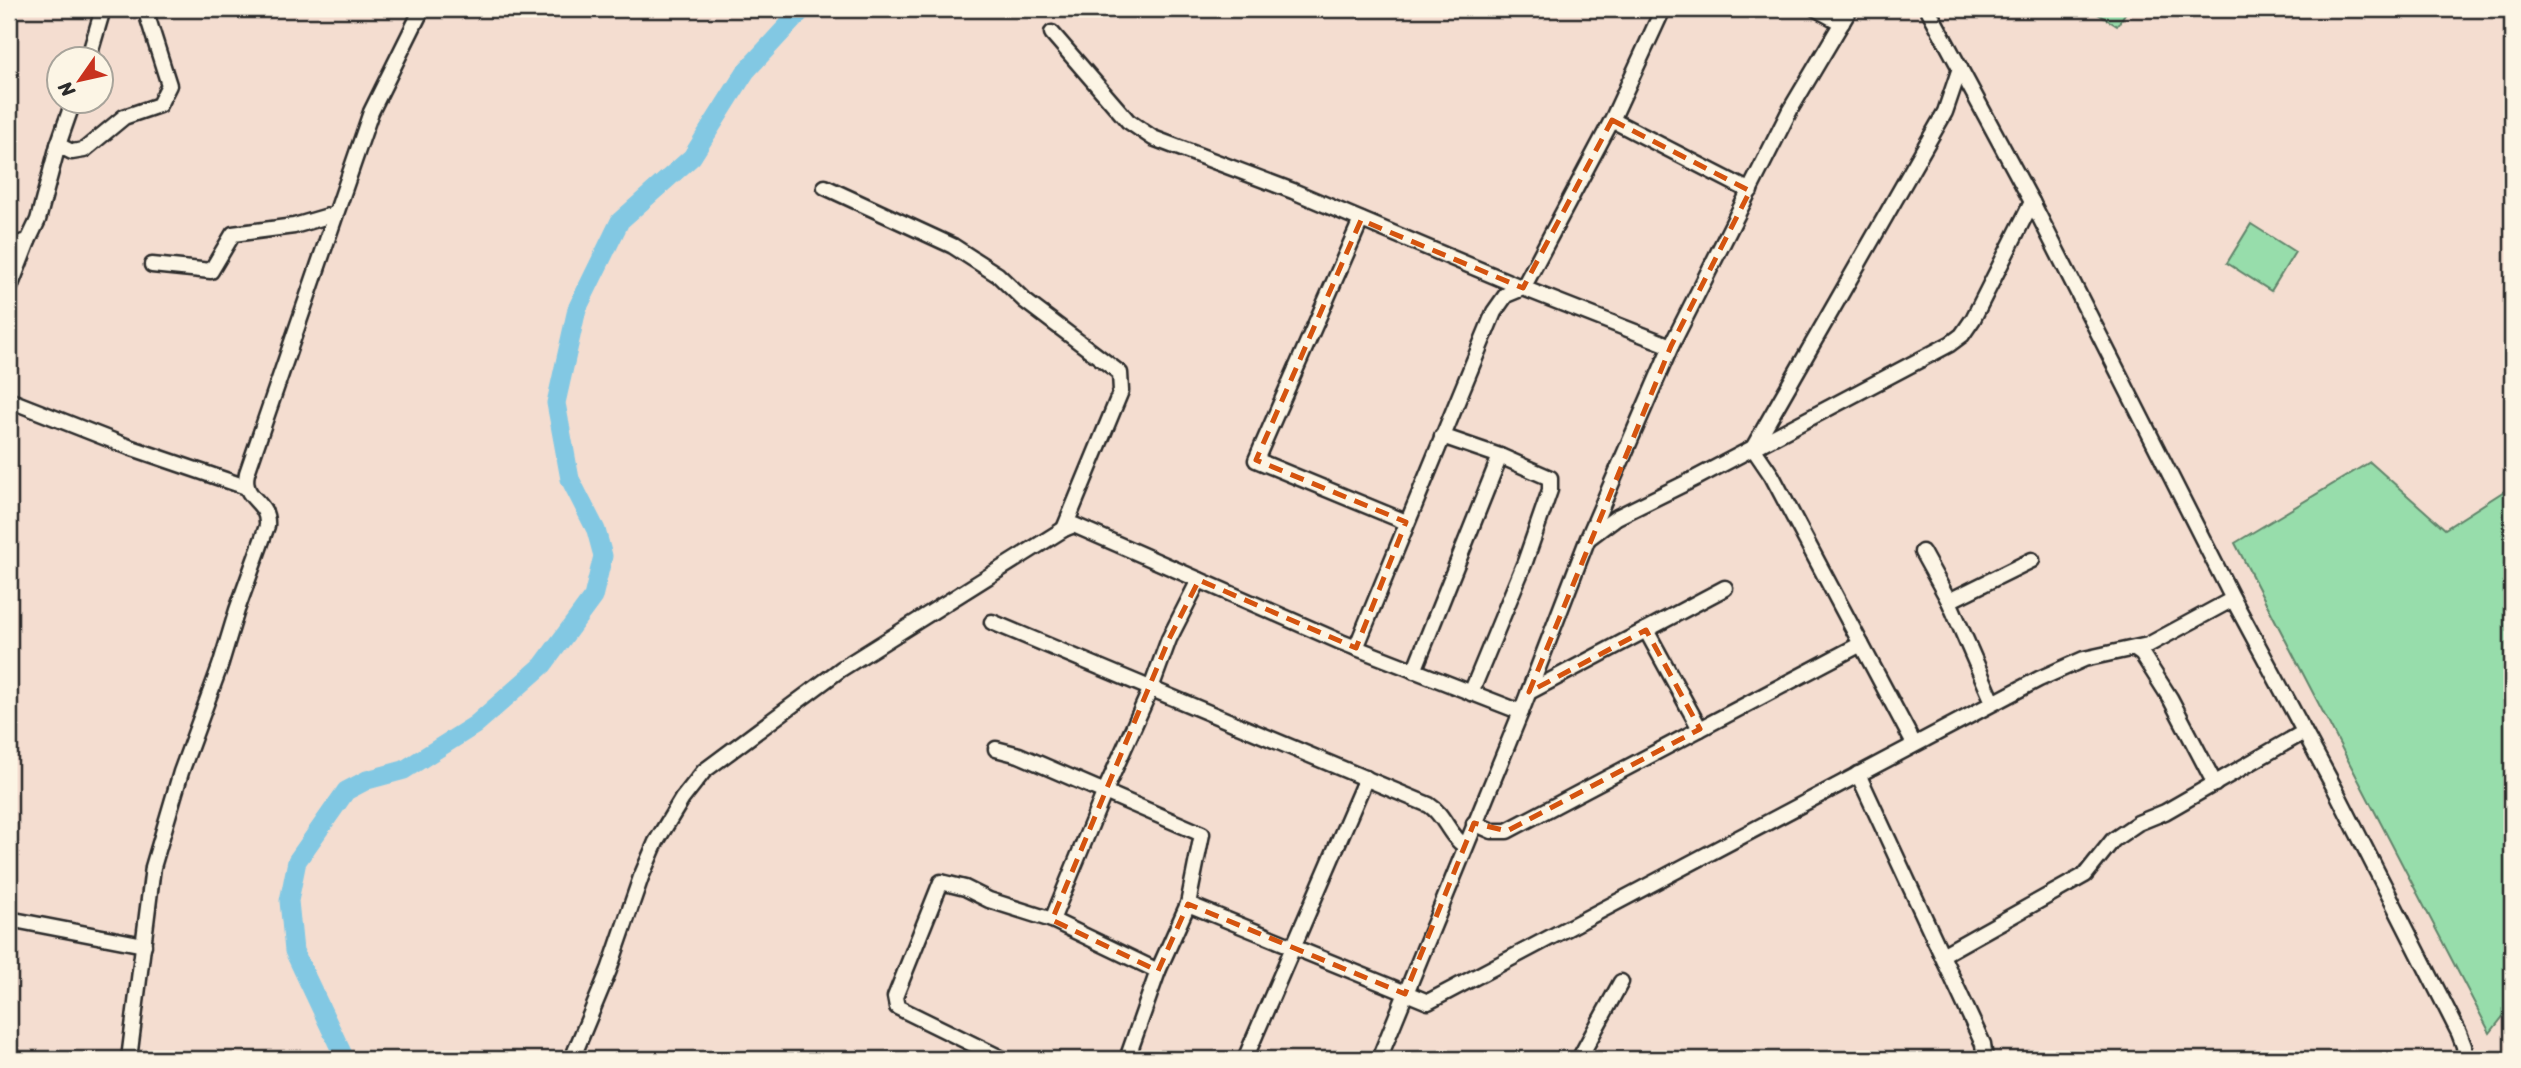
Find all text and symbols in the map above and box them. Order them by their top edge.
north arrow [46,46,116,116]
text: N [48,74,84,105]

